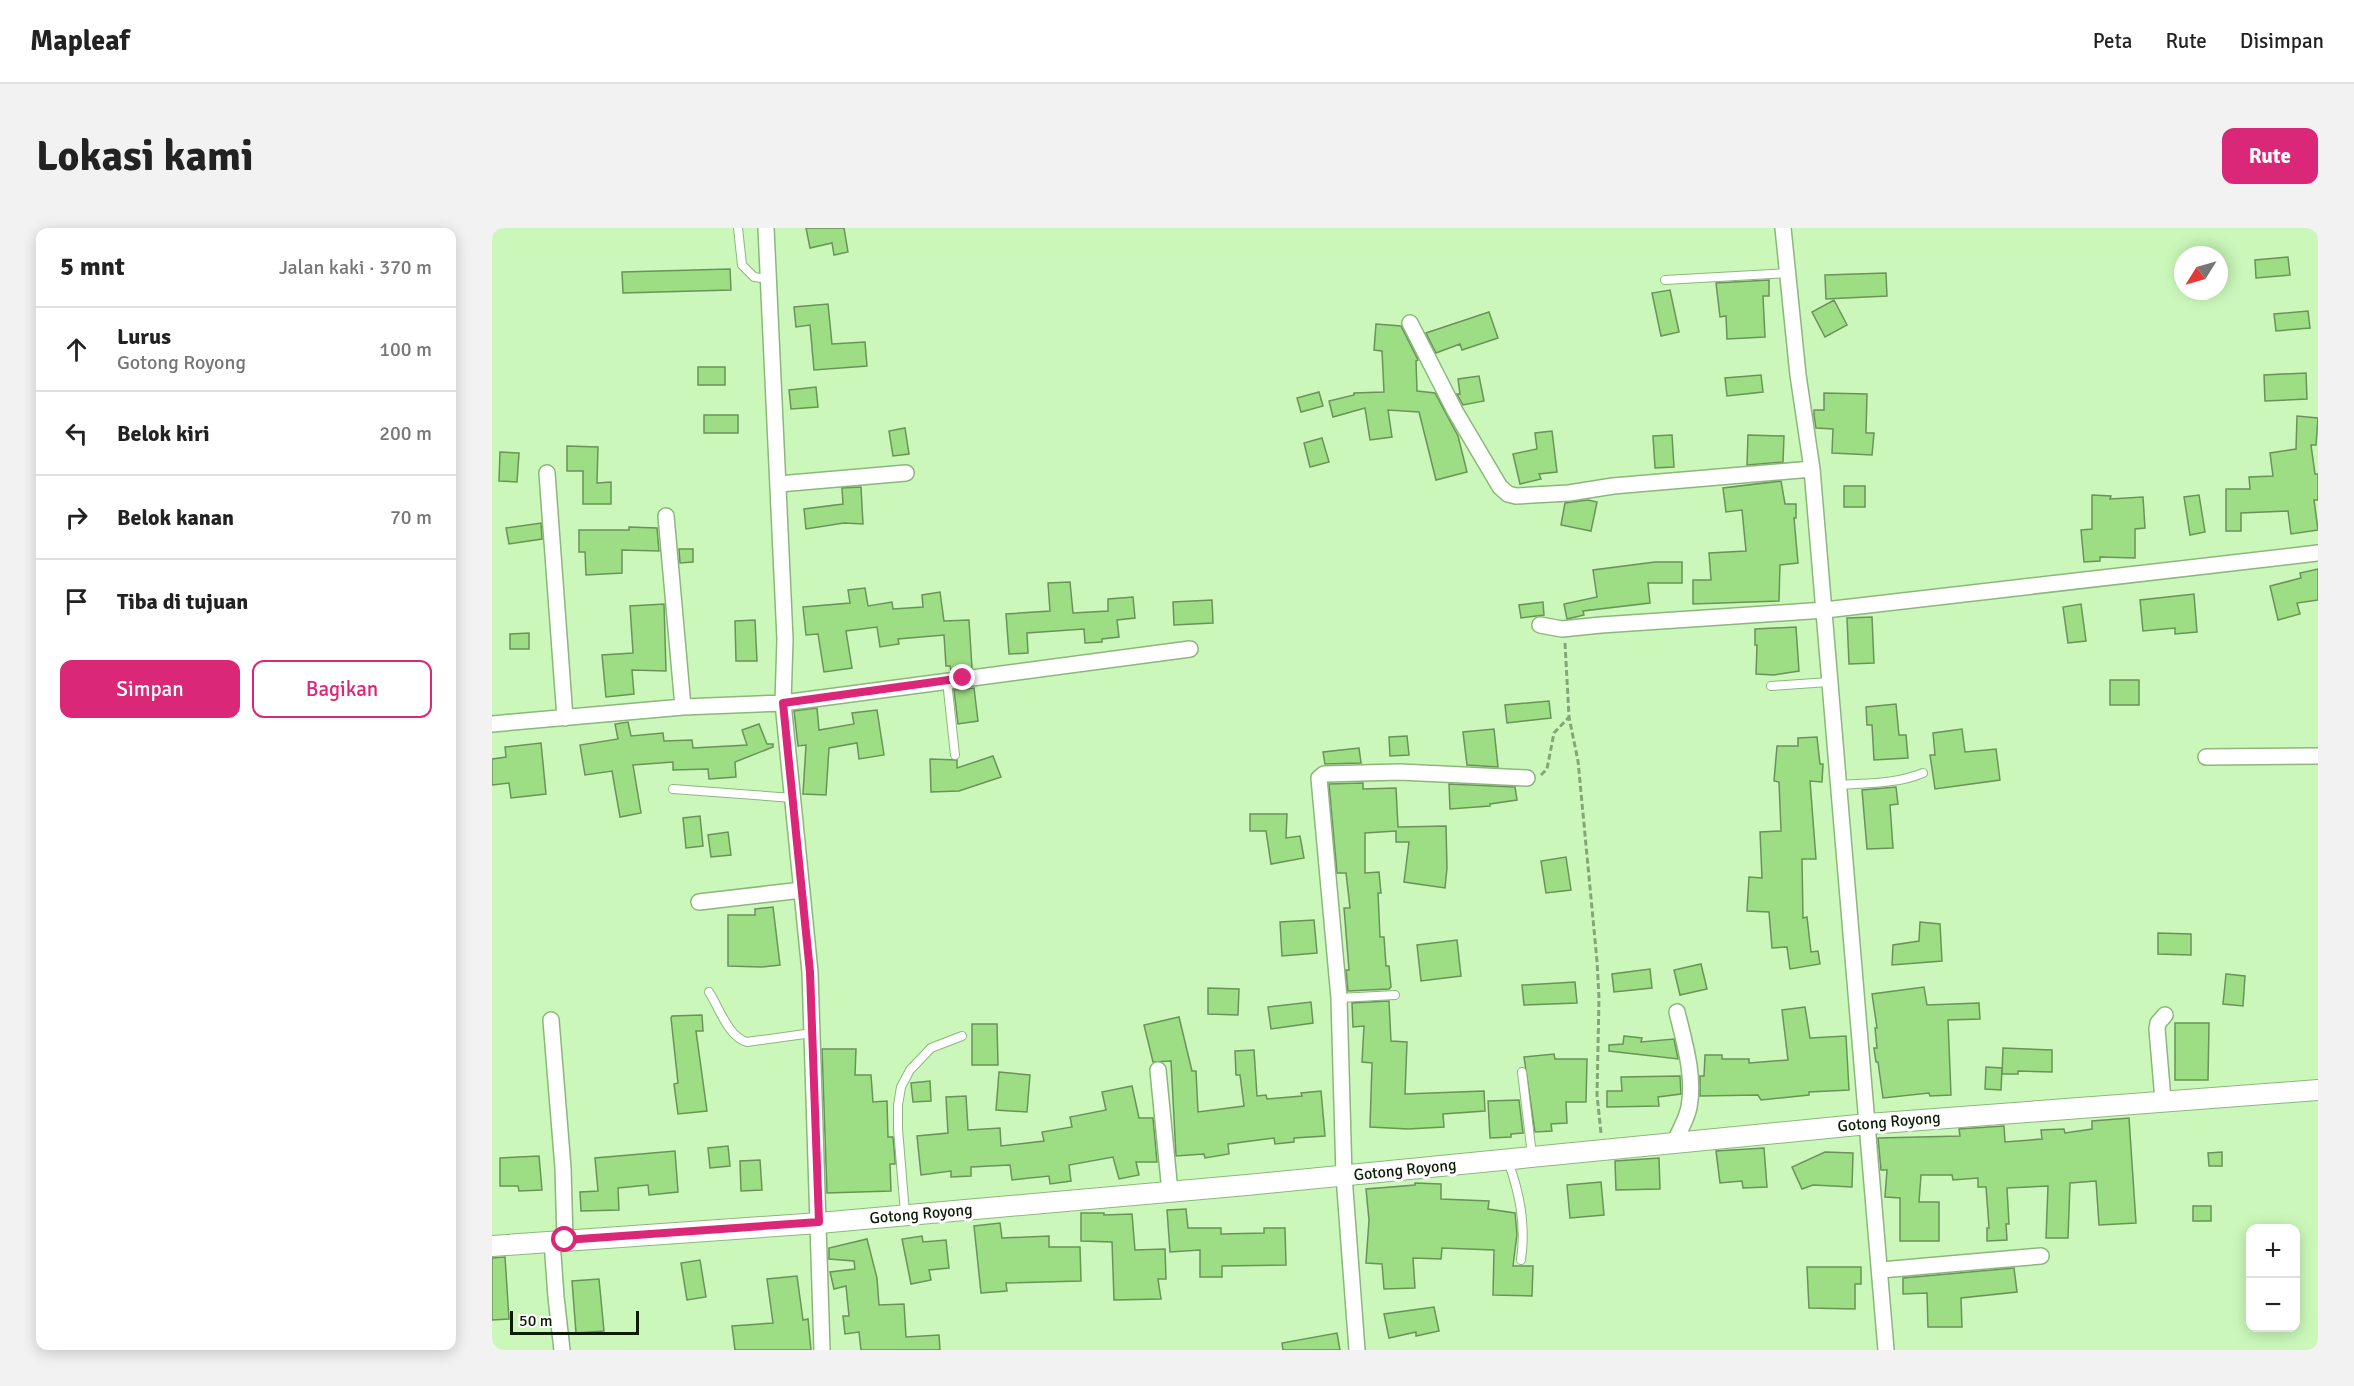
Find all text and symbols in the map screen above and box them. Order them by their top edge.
text: Mapleaf [30,24,130,58]
text: Peta [2093,28,2133,54]
text: Rute [2166,28,2207,54]
text: Disimpan [2240,28,2324,54]
button: Rute [2222,128,2318,184]
text: Lokasi kami [36,131,254,182]
north arrow [2174,246,2228,300]
text: 5 mnt [60,251,125,283]
text: Jalan kaki · 370 m [279,255,432,280]
text: Lurus [117,323,171,350]
icon: ahead [60,333,93,366]
text: 100 m [379,337,432,362]
text: Gotong Royong [117,350,246,375]
icon: left [60,417,93,450]
text: Belok kiri [117,420,210,447]
text: 200 m [379,421,432,446]
icon: right [60,501,93,534]
text: Belok kanan [117,504,234,531]
text: 70 m [390,505,432,530]
icon: arrive [60,585,93,618]
text: Tiba di tujuan [117,588,248,615]
button: Simpan [60,660,240,718]
button: Bagikan [252,660,432,718]
route end [949,664,975,690]
street label: Gotong Royong [1837,1108,1941,1136]
street label: Gotong Royong [1353,1155,1457,1185]
street label: Gotong Royong [869,1200,973,1228]
map controls [2246,1224,2300,1332]
button: + [2246,1224,2300,1278]
route start [551,1226,577,1252]
button: − [2246,1278,2300,1332]
scale bar [510,1308,639,1336]
text: 50 m [519,1311,553,1331]

